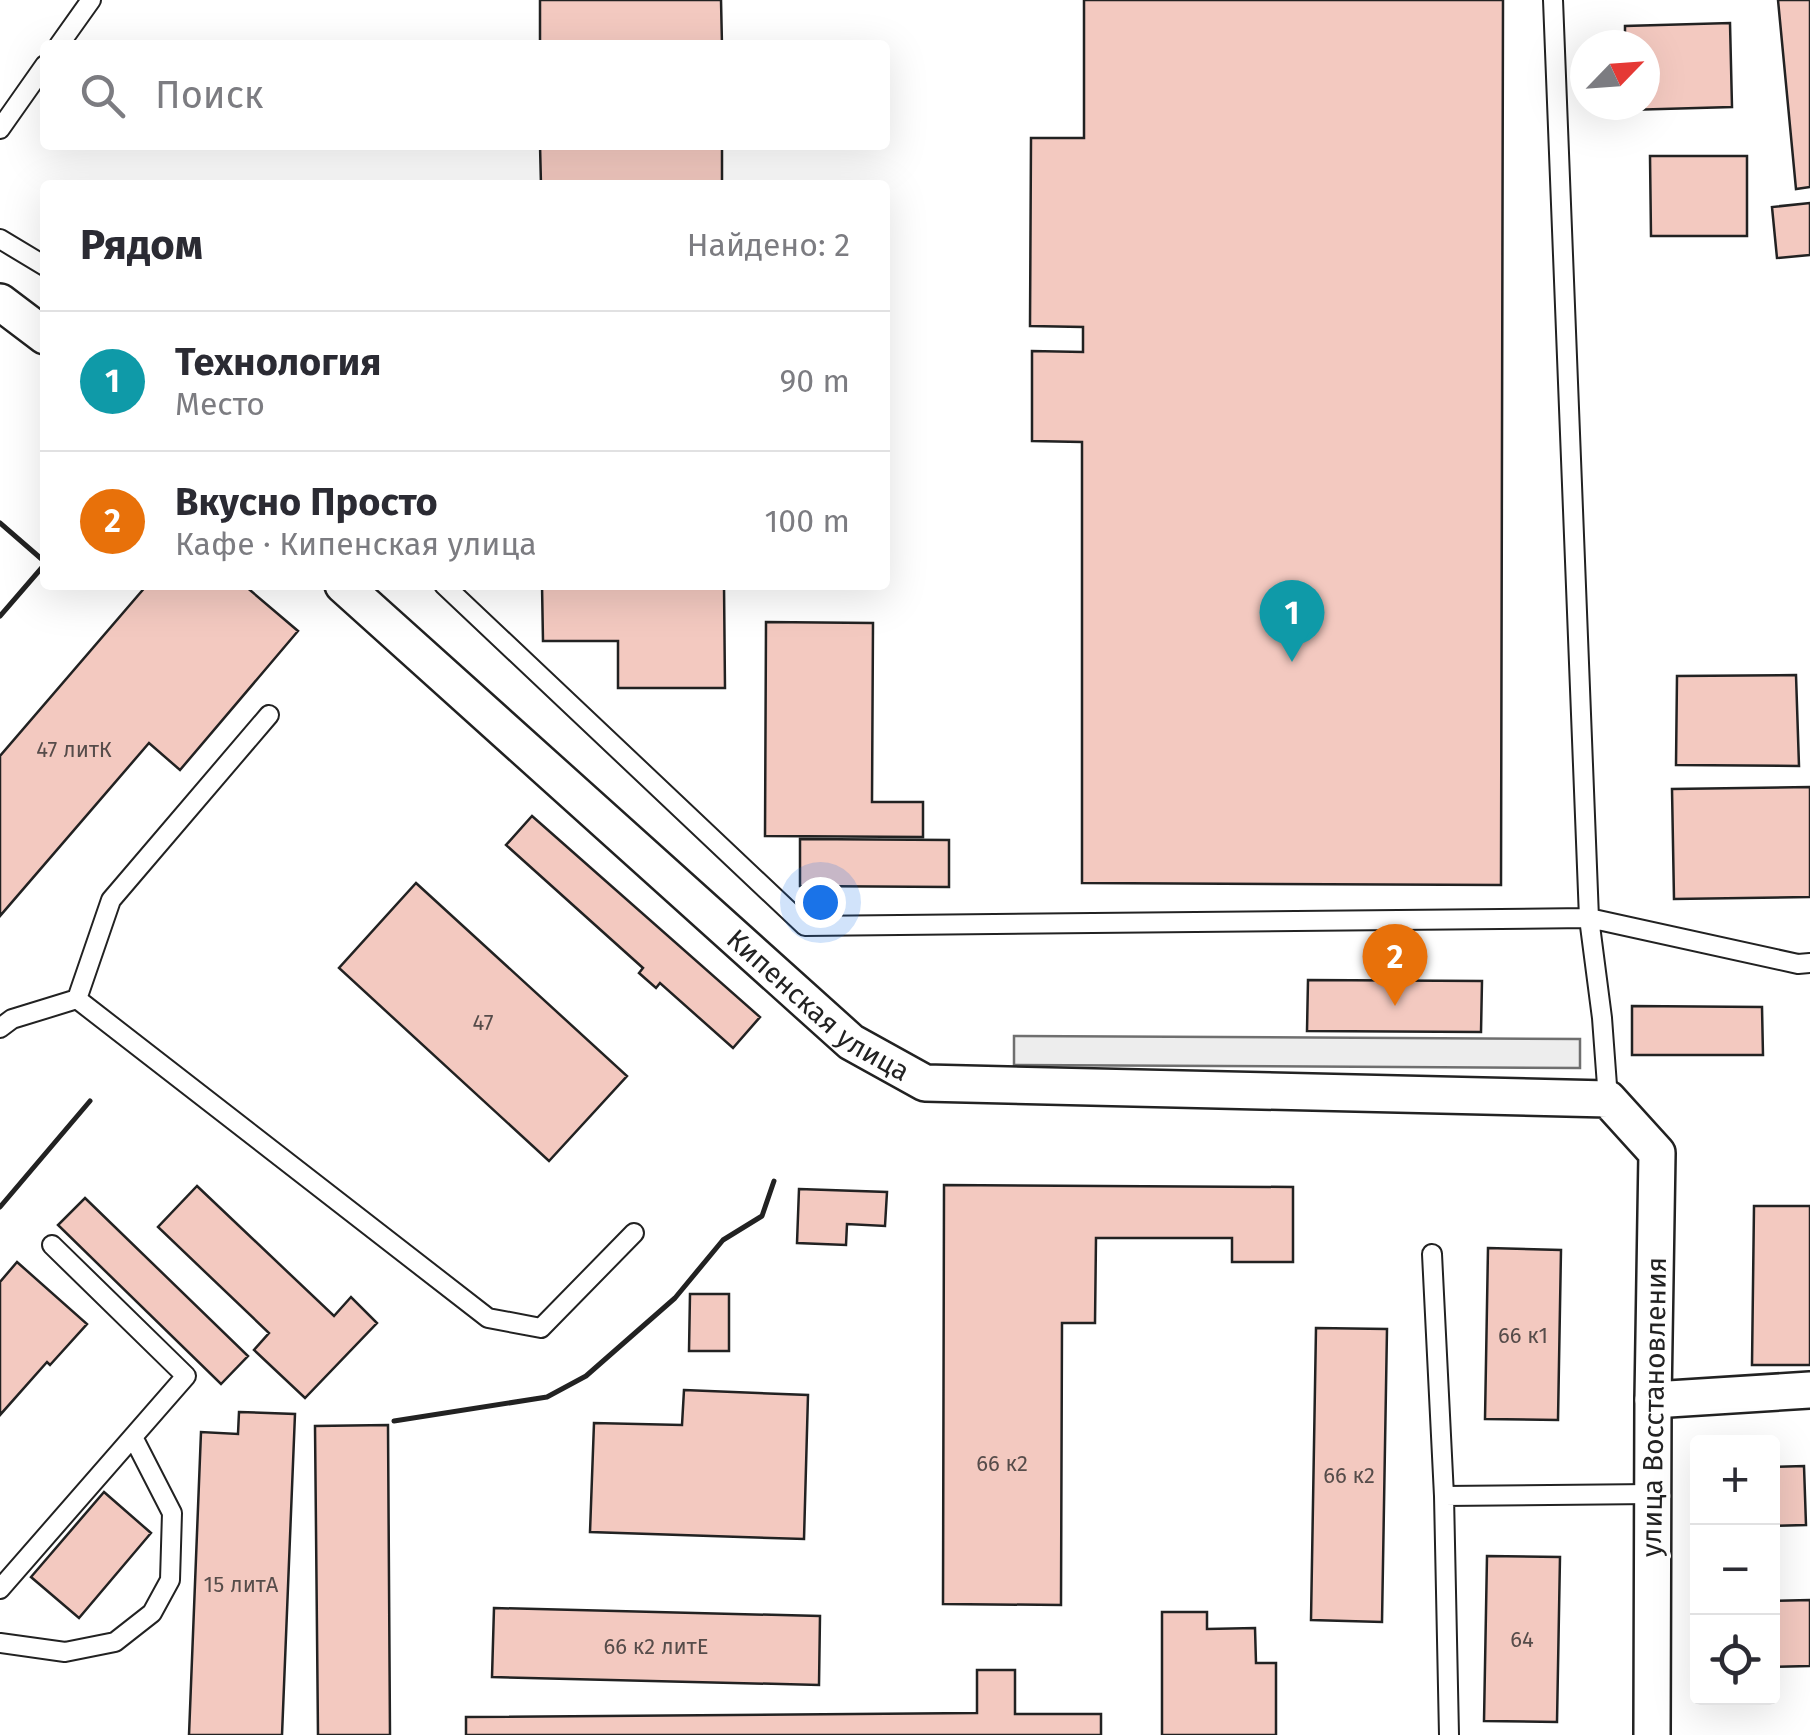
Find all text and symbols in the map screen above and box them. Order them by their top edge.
north arrow [1570,30,1660,120]
search box [40,40,890,150]
icon: search [75,68,130,123]
text: Поиск [155,72,264,118]
text: Рядом [80,220,203,270]
text: Найдено: 2 [687,226,850,264]
text: Технология [175,339,381,385]
text: 1 [105,362,120,400]
text: 90 m [779,362,850,400]
text: Место [175,385,265,423]
text: Вкусно Просто [175,479,438,525]
text: 2 [104,502,121,540]
text: 100 m [765,502,850,540]
text: Кафе · Кипенская улица [175,525,537,563]
pin: 1 [1260,580,1324,662]
house number: 47 литК [36,736,112,763]
your location [795,877,846,928]
street label: Кипенская улица [720,922,915,1088]
pin: 2 [1362,924,1428,1006]
house number: 47 [473,1009,494,1036]
street label: улица Восстановления [1635,1257,1673,1557]
house number: 66 к1 [1498,1322,1548,1349]
map controls [1690,1435,1780,1705]
button: + [1690,1435,1780,1525]
house number: 66 к2 [976,1450,1028,1477]
house number: 66 к2 [1323,1462,1375,1489]
button: − [1690,1525,1780,1615]
house number: 15 литА [204,1571,279,1598]
button: locate [1690,1615,1780,1705]
house number: 64 [1510,1626,1534,1653]
house number: 66 к2 литЕ [604,1633,708,1660]

